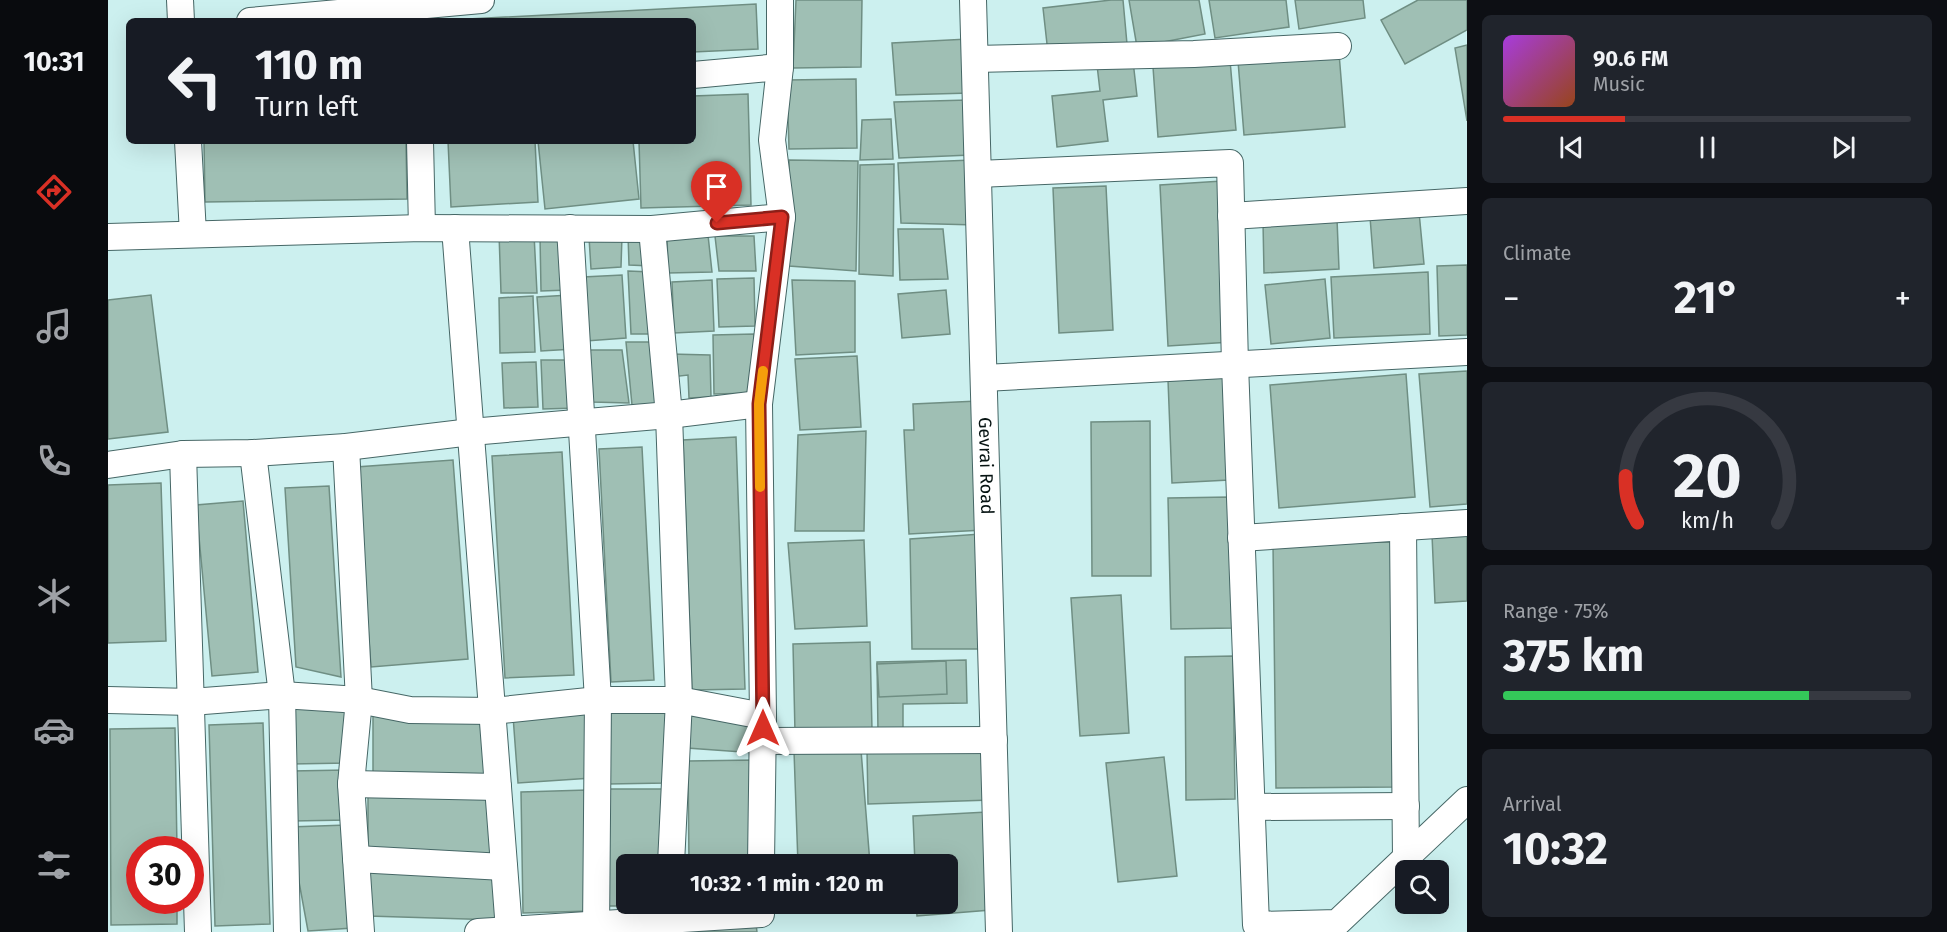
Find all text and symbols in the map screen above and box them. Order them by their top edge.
text: 110 m [255,40,363,90]
icon: left [156,42,234,120]
text: 90.6 FM [1593,45,1668,72]
text: 10:31 [23,46,85,78]
text: Music [1593,72,1645,96]
text: Turn left [255,91,358,123]
icon: previous [1555,131,1588,164]
icon: pause [1691,131,1724,164]
icon: next [1827,131,1860,164]
pin [691,161,742,223]
icon: arrive [700,170,733,203]
icon: directions [33,171,75,213]
text: Climate [1503,241,1571,265]
text: 21° [1674,271,1740,325]
text: − [1503,279,1520,319]
text: + [1895,279,1911,319]
icon: music [33,305,75,347]
street label: Gevrai Road [974,417,998,515]
text: 20 [1673,439,1741,514]
icon: phone [33,440,75,482]
text: km/h [1680,508,1734,534]
icon: climate [33,575,75,617]
text: Range · 75% [1503,599,1609,623]
text: 375 km [1503,629,1644,683]
position arrow [731,696,795,760]
icon: car [33,709,75,751]
text: Arrival [1503,792,1562,816]
text: 10:32 [1503,822,1608,876]
speed limit sign: 30 [126,836,204,914]
icon: filters [33,844,75,886]
map controls [1395,860,1449,914]
button: search [1395,860,1449,914]
text: 10:32 · 1 min · 120 m [690,870,884,897]

